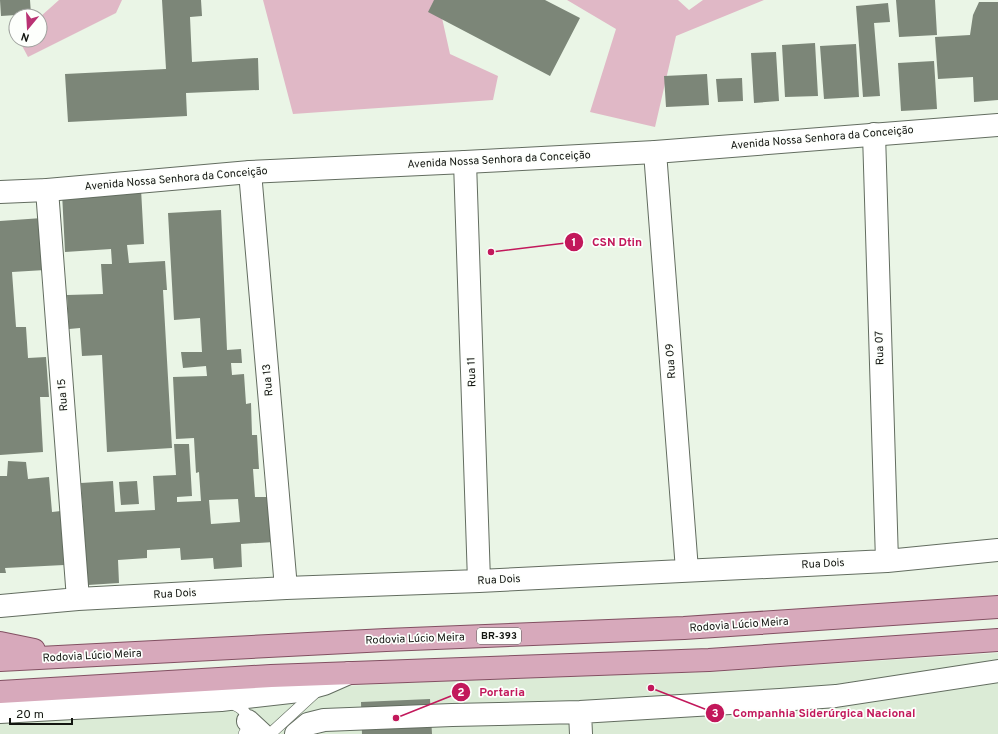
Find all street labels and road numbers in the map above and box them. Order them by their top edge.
street label: Avenida Nossa Senhora da Conceição [730,123,914,153]
street label: Avenida Nossa Senhora da Conceição [407,148,591,172]
street label: Avenida Nossa Senhora da Conceição [84,164,268,194]
street label: Rua 07 [872,330,888,365]
street label: Rua 09 [663,343,679,379]
street label: Rua 11 [464,357,480,387]
street label: Rua 13 [260,363,276,397]
street label: Rua 15 [55,378,71,412]
street label: Rua Dois [801,556,845,572]
street label: Rua Dois [477,572,521,588]
street label: Rua Dois [153,586,197,602]
street label: Rodovia Lúcio Meira [689,615,789,635]
road number: BR-393 [477,628,521,644]
street label: Rodovia Lúcio Meira [365,630,465,648]
street label: Rodovia Lúcio Meira [42,646,142,666]

